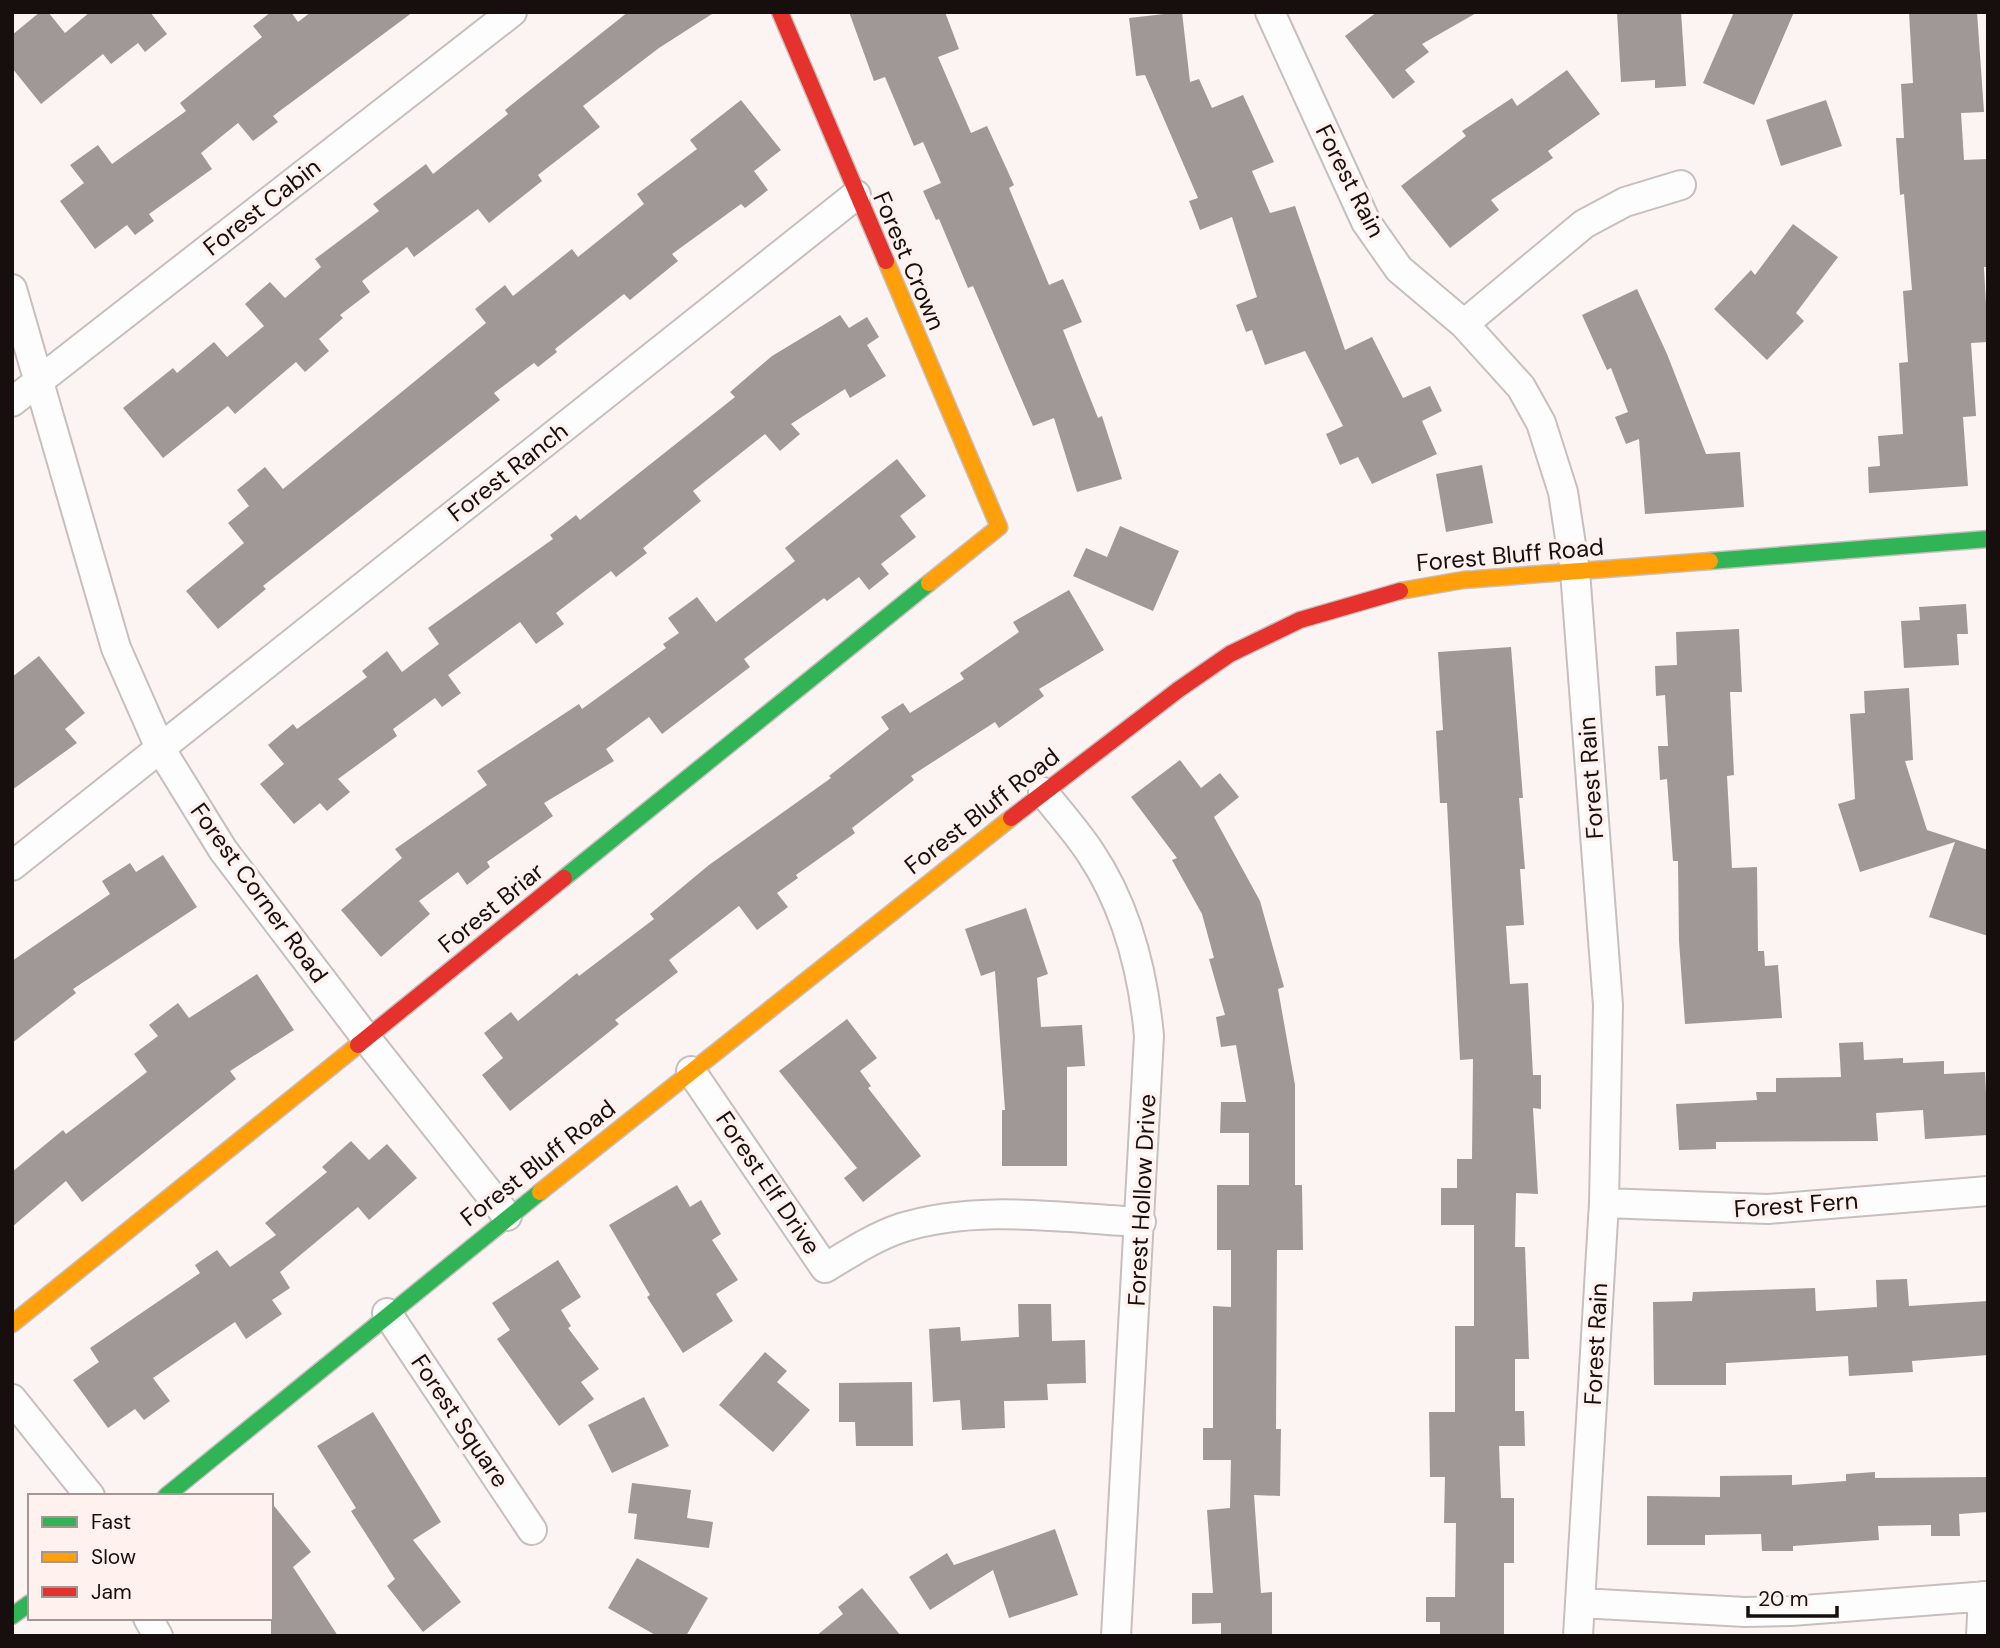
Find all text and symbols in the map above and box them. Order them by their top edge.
street label: Forest Rain [1309,119,1392,242]
street label: Forest Cabin [197,151,327,262]
street label: Forest Crown [866,187,953,335]
street label: Forest Ranch [441,415,574,528]
street label: Forest Bluff Road [1415,531,1605,578]
street label: Forest Rain [1571,716,1610,840]
street label: Forest Bluff Road [898,740,1065,881]
street label: Forest Corner Road [184,797,335,989]
street label: Forest Briar [432,856,550,960]
street label: Forest Bluff Road [454,1092,621,1233]
street label: Forest Hollow Drive [1120,1093,1163,1307]
street label: Forest Elf Drive [709,1105,828,1260]
street label: Forest Fern [1733,1185,1859,1224]
street label: Forest Rain [1577,1282,1614,1406]
street label: Forest Square [405,1348,516,1493]
legend [28,1494,273,1620]
text: Fast [91,1508,131,1536]
text: Slow [91,1543,136,1571]
scale bar [1748,1574,1837,1618]
text: Jam [91,1578,132,1606]
text: 20 m [1758,1585,1809,1613]

